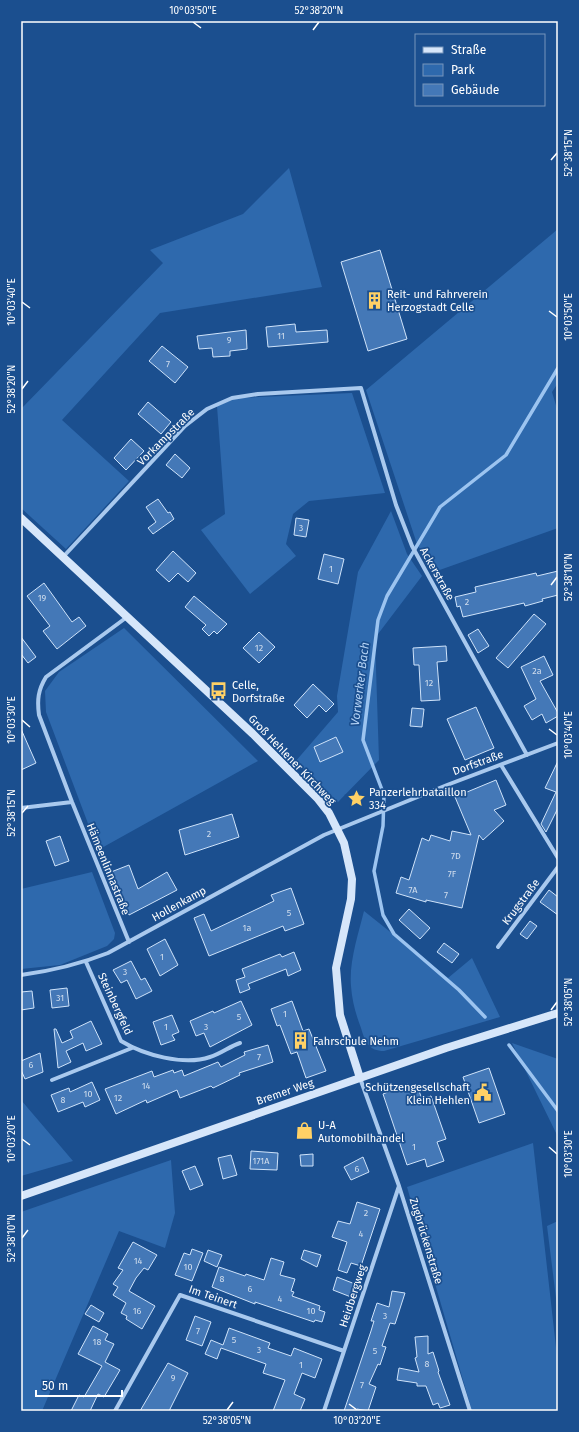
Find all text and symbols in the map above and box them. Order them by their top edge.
text: 10°03'50"E [169,5,217,17]
text: 52°38'20"N [295,5,343,17]
legend [415,34,545,106]
text: Straße [451,43,486,57]
text: Park [451,63,475,77]
text: Gebäude [451,83,499,97]
text: 52°38'15"N [563,129,575,177]
text: 10°03'40"E [6,278,18,326]
place label: Reit- und Fahrverein Herzogstadt Celle [387,288,488,314]
building icon: Reit- und Fahrverein Herzogstadt Celle [364,290,384,310]
text: 10°03'50"E [563,293,575,341]
house number: 11 [277,331,285,341]
house number: 9 [227,335,232,345]
house number: 7 [166,359,170,369]
text: 52°38'20"N [6,365,18,413]
street label: Vorkampstraße [135,406,197,468]
house number: 3 [299,523,303,533]
street label: Ackerstraße [417,545,457,603]
text: 52°38'10"N [563,553,575,601]
house number: 1 [329,564,333,574]
house number: 19 [38,593,47,603]
house number: 2 [465,597,469,607]
water label: Vorwerker Bach [348,641,372,727]
house number: 12 [255,643,263,653]
house number: 2a [532,666,542,676]
house number: 12 [425,678,433,688]
place label: Celle, Dorfstraße [232,679,285,705]
bus stop icon: Celle, Dorfstraße [209,681,229,701]
text: 10°03'30"E [6,696,18,744]
text: 10°03'40"E [563,711,575,759]
street label: Groß Hehlener Kirchweg [246,712,339,808]
street label: Dorfstraße [451,748,505,778]
place label: Panzerlehrbataillon 334 [369,786,467,812]
place icon: Panzerlehrbataillon 334 [346,788,366,808]
text: 52°38'15"N [6,789,18,837]
street label: Hämeenlinnastraße [84,821,132,917]
house number: 2 [207,829,211,839]
house number: 7D [451,851,461,861]
house number: 7F [448,869,457,879]
street label: Krugstraße [499,876,543,928]
street label: Hollenkamp [150,884,208,924]
house number: 7A [409,885,418,895]
house number: 7 [444,890,448,900]
house number: 5 [287,908,292,918]
house number: 1a [243,923,251,933]
house number: 1 [160,952,164,962]
house number: 3 [123,967,127,977]
street label: Steinbergfeld [95,971,135,1037]
text: 52°38'05"N [563,978,575,1026]
house number: 31 [56,993,64,1003]
house number: 1 [283,1009,287,1019]
house number: 5 [237,1012,242,1022]
house number: 1 [164,1022,168,1032]
house number: 3 [204,1022,208,1032]
building icon: Fahrschule Nehm [290,1031,310,1051]
place label: Fahrschule Nehm [313,1035,399,1048]
house number: 7 [257,1052,261,1062]
house number: 6 [29,1060,34,1070]
street label: Bremer Weg [255,1076,316,1108]
house number: 14 [142,1081,151,1091]
place label: Schützengesellschaft Klein Hehlen [365,1081,470,1107]
public building icon: Schützengesellschaft Klein Hehlen [473,1083,493,1103]
house number: 10 [84,1089,92,1099]
house number: 12 [114,1093,122,1103]
house number: 8 [61,1095,66,1105]
text: 10°03'20"E [6,1115,18,1163]
place label: U-A Automobilhandel [318,1119,404,1145]
shop icon: U-A Automobilhandel [295,1121,315,1141]
text: 10°03'30"E [563,1130,575,1178]
house number: 1 [412,1142,416,1152]
house number: 171A [253,1156,270,1166]
house number: 6 [355,1164,360,1174]
street label: Zugbrückenstraße [407,1196,445,1286]
house number: 2 [364,1208,368,1218]
text: 52°38'10"N [6,1214,18,1262]
house number: 4 [359,1229,364,1239]
house number: 14 [134,1256,143,1266]
house number: 10 [184,1262,192,1272]
street label: Heidbergweg [337,1263,369,1329]
house number: 8 [220,1274,225,1284]
street label: Im Teinert [187,1283,239,1311]
house number: 6 [248,1284,253,1294]
house number: 4 [278,1294,283,1304]
house number: 16 [133,1306,142,1316]
house number: 10 [307,1306,315,1316]
house number: 3 [383,1311,387,1321]
house number: 7 [196,1326,200,1336]
house number: 5 [232,1335,237,1345]
house number: 18 [93,1337,101,1347]
house number: 3 [257,1345,261,1355]
house number: 5 [373,1346,378,1356]
house number: 8 [425,1359,430,1369]
house number: 1 [299,1360,303,1370]
scale bar [36,1372,122,1398]
house number: 9 [171,1373,176,1383]
text: 50 m [42,1379,68,1393]
house number: 7 [360,1380,364,1390]
text: 52°38'05"N [203,1415,251,1427]
text: 10°03'20"E [333,1415,381,1427]

